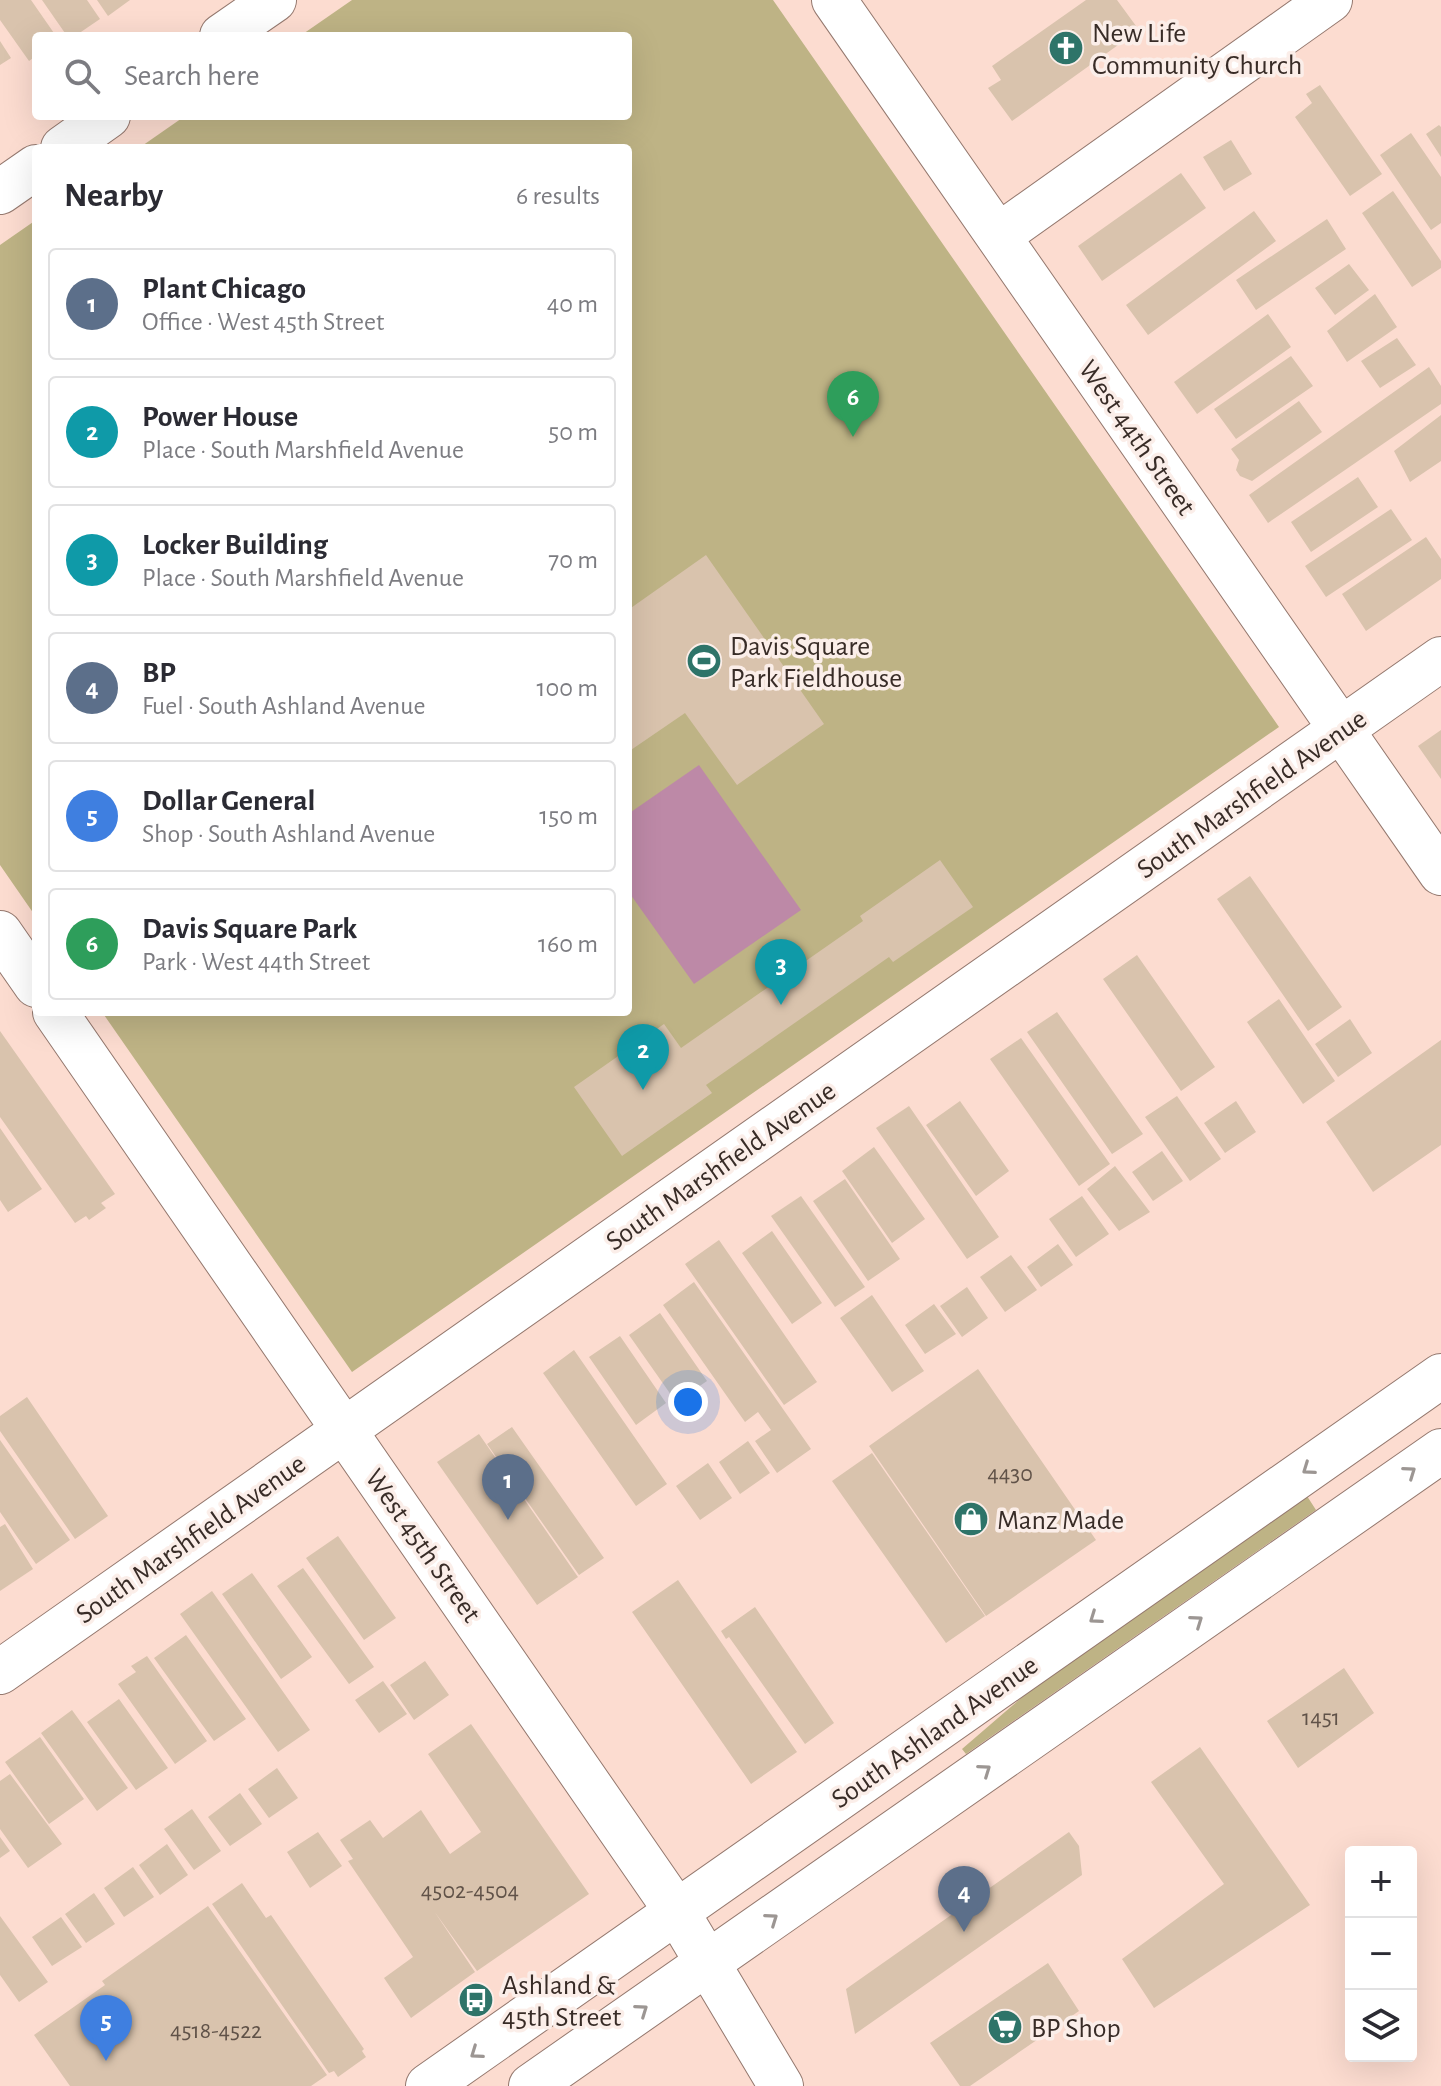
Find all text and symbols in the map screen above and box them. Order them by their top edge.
place label: New Life Community Church [1092,20,1302,80]
church icon: New Life Community Church [1047,29,1085,67]
search box [32,32,632,120]
icon: search [60,54,104,98]
text: Search here [124,61,260,91]
text: Nearby [64,179,163,213]
text: 6 results [516,183,600,209]
text: Plant Chicago [142,274,306,304]
text: 1 [87,291,97,317]
text: 40 m [547,291,598,317]
text: Office · West 45th Street [142,309,384,335]
street label: West 44th Street [1073,356,1200,521]
pin: 6 [827,371,879,437]
text: Power House [142,402,298,432]
text: 2 [86,419,98,445]
text: 50 m [548,419,598,445]
text: Place · South Marshfield Avenue [142,437,464,463]
text: Locker Building [142,530,328,560]
text: 3 [86,547,98,573]
text: 70 m [548,547,598,573]
text: Place · South Marshfield Avenue [142,565,464,591]
place label: Davis Square Park Fieldhouse [730,633,902,693]
sports icon: Davis Square Park Fieldhouse [685,642,723,680]
text: BP [142,658,176,688]
text: 4 [85,675,99,701]
text: 100 m [537,675,598,701]
text: Fuel · South Ashland Avenue [142,693,425,719]
street label: South Marshfield Avenue [1132,705,1372,884]
text: Dollar General [142,786,315,816]
text: 5 [86,803,98,829]
text: 150 m [539,803,598,829]
text: Shop · South Ashland Avenue [142,821,435,847]
text: Davis Square Park [142,914,357,944]
text: 6 [86,931,98,957]
text: 160 m [538,931,598,957]
pin: 3 [755,939,807,1005]
text: Park · West 44th Street [142,949,370,975]
pin: 2 [617,1024,669,1090]
street label: South Marshfield Avenue [601,1077,841,1256]
your location [668,1382,708,1422]
street label: South Marshfield Avenue [71,1450,311,1629]
pin: 1 [482,1454,534,1520]
one-way arrow [1303,1459,1317,1474]
house number: 4430 [987,1462,1033,1486]
street label: West 45th Street [359,1464,485,1628]
one-way arrow [1402,1467,1416,1482]
shop icon: Manz Made [952,1500,990,1538]
place label: Manz Made [997,1507,1124,1535]
one-way arrow [1090,1608,1104,1623]
one-way arrow [1189,1616,1203,1631]
street label: South Ashland Avenue [827,1651,1043,1814]
house number: 1451 [1302,1706,1340,1730]
one-way arrow [976,1765,990,1780]
map controls [1345,1846,1417,2062]
button: + [1345,1846,1417,1918]
pin: 4 [938,1866,990,1932]
house number: 4502-4504 [421,1879,519,1903]
one-way arrow [763,1914,777,1929]
button: − [1345,1918,1417,1990]
place label: Ashland & 45th Street [502,1972,621,2032]
bus stop icon: Ashland & 45th Street [457,1981,495,2019]
button: layers [1345,1990,1417,2062]
pin: 5 [80,1995,132,2061]
one-way arrow [633,2005,647,2020]
supermarket icon: BP Shop [986,2008,1024,2046]
place label: BP Shop [1031,2015,1121,2043]
house number: 4518-4522 [170,2019,262,2043]
one-way arrow [470,2043,484,2058]

